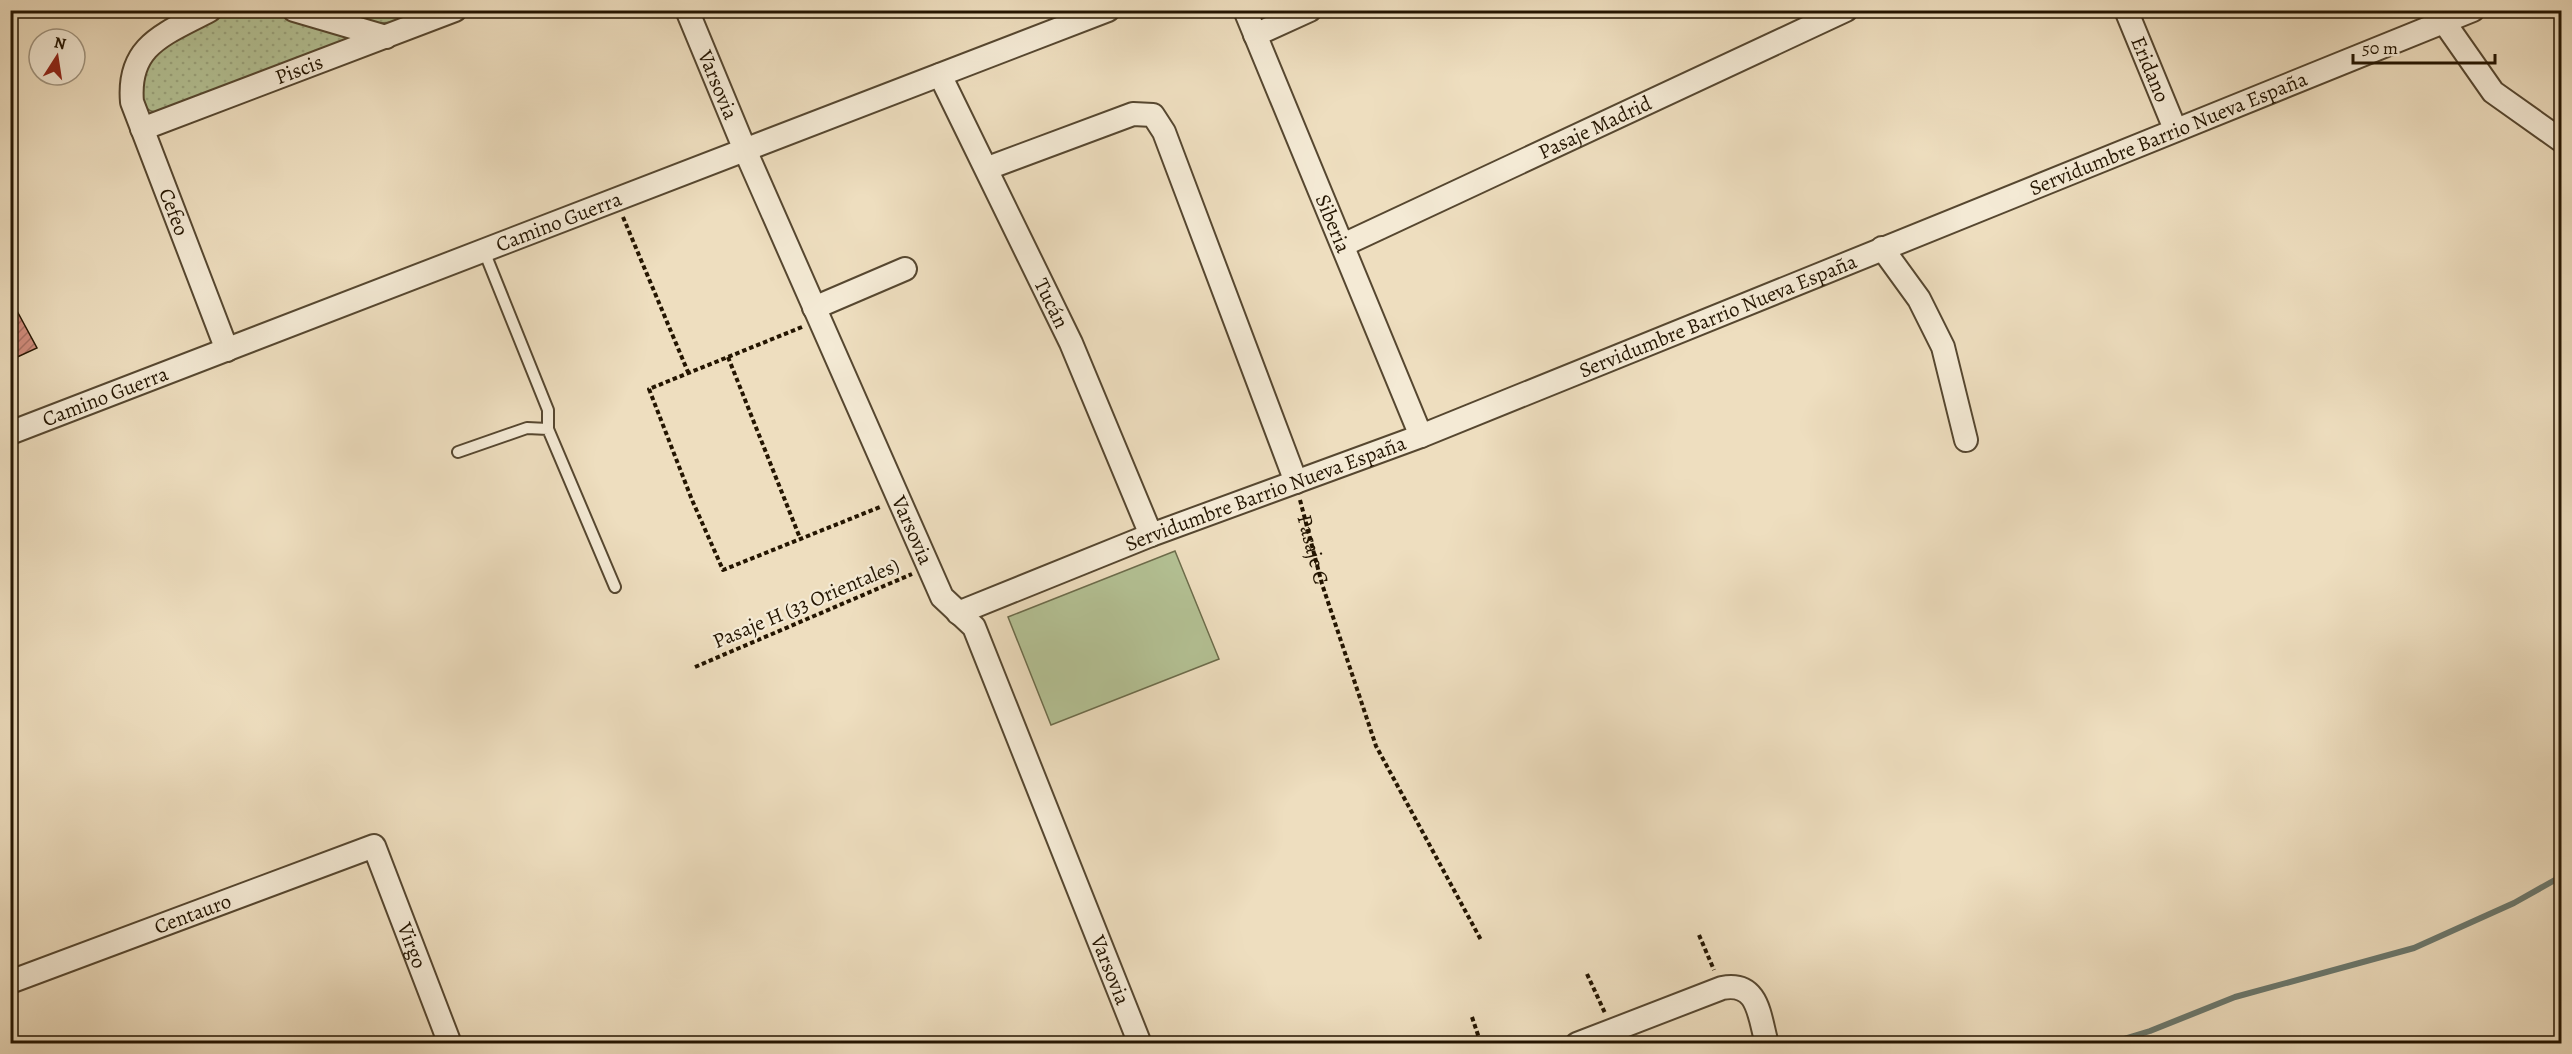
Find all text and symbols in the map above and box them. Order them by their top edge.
north arrow [27,27,87,87]
scale bar [2353,27,2496,65]
text: N [52,31,68,55]
street label: Eridano [2124,32,2176,106]
text: 50 m [2362,36,2398,60]
street label: Varsovia [691,45,745,124]
street label: Piscis [271,47,327,91]
street label: Servidumbre Barrio Nueva España [2025,65,2312,202]
street label: Pasaje Madrid [1534,89,1657,166]
street label: Cefeo [152,184,196,240]
street label: Camino Guerra [492,185,626,259]
street label: Siberia [1309,190,1358,257]
street label: Servidumbre Barrio Nueva España [1575,247,1861,385]
street label: Tucán [1027,274,1076,333]
street label: Camino Guerra [38,359,172,433]
street label: Servidumbre Barrio Nueva España [1121,429,1410,558]
street label: Varsovia [885,490,940,569]
street label: Pasaje C [1290,511,1335,587]
street label: Pasaje H (33 Orientales) [708,551,904,655]
street label: Centauro [150,887,235,941]
street label: Virgo [390,917,434,972]
street label: Varsovia [1084,930,1137,1009]

